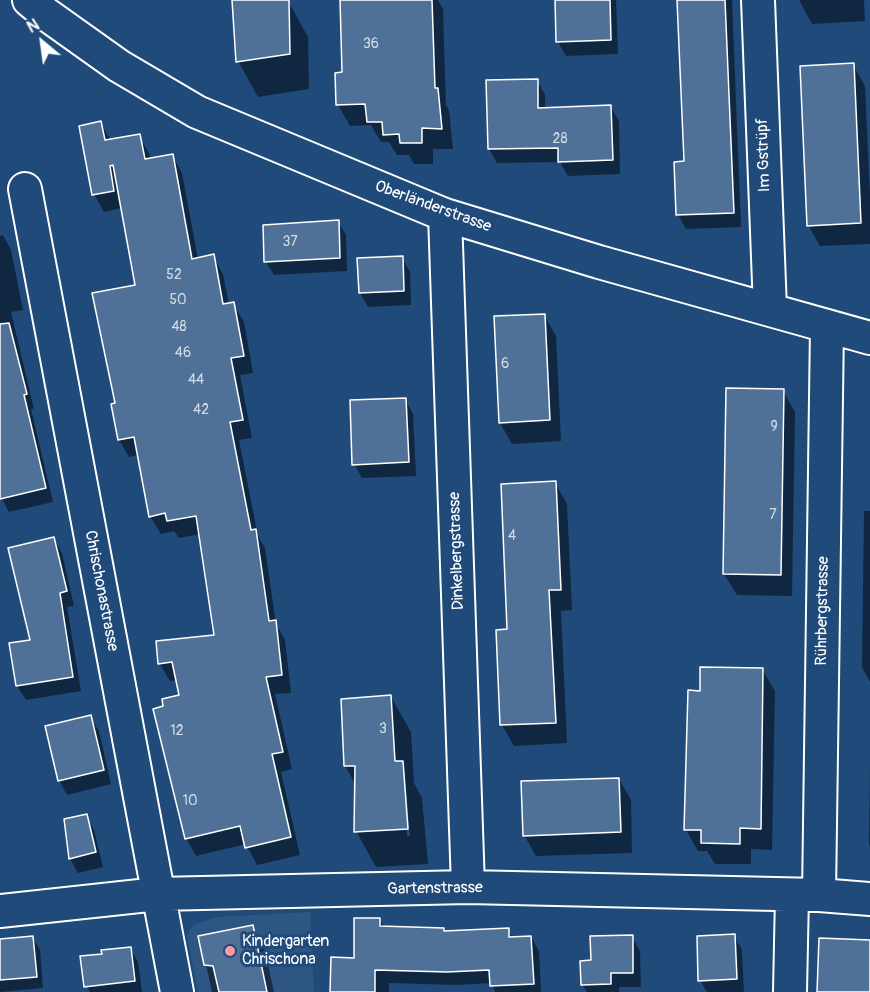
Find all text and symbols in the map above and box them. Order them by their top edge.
north arrow [12,12,72,72]
text: N [24,15,43,38]
house number: 36 [363,36,379,52]
street label: Im Gstrüpf [753,117,775,193]
house number: 28 [553,131,567,147]
street label: Oberländerstrasse [372,177,494,237]
house number: 37 [282,234,298,250]
house number: 52 [166,267,182,283]
house number: 50 [169,292,187,308]
house number: 48 [171,319,187,335]
house number: 46 [175,345,191,361]
house number: 6 [501,356,509,372]
house number: 44 [188,372,204,388]
house number: 42 [193,402,209,418]
house number: 9 [770,419,778,435]
street label: Dinkelbergstrasse [445,491,469,611]
house number: 7 [769,507,777,523]
house number: 4 [508,528,516,544]
street label: Chrischonastrasse [80,529,122,653]
street label: Rührbergstrasse [812,556,834,666]
house number: 3 [379,721,387,737]
house number: 12 [170,723,184,739]
house number: 10 [182,793,198,809]
street label: Gartenstrasse [387,879,483,899]
place label: Kindergarten Chrischona [242,932,329,970]
marker: Kindergarten Chrischona [223,944,237,958]

